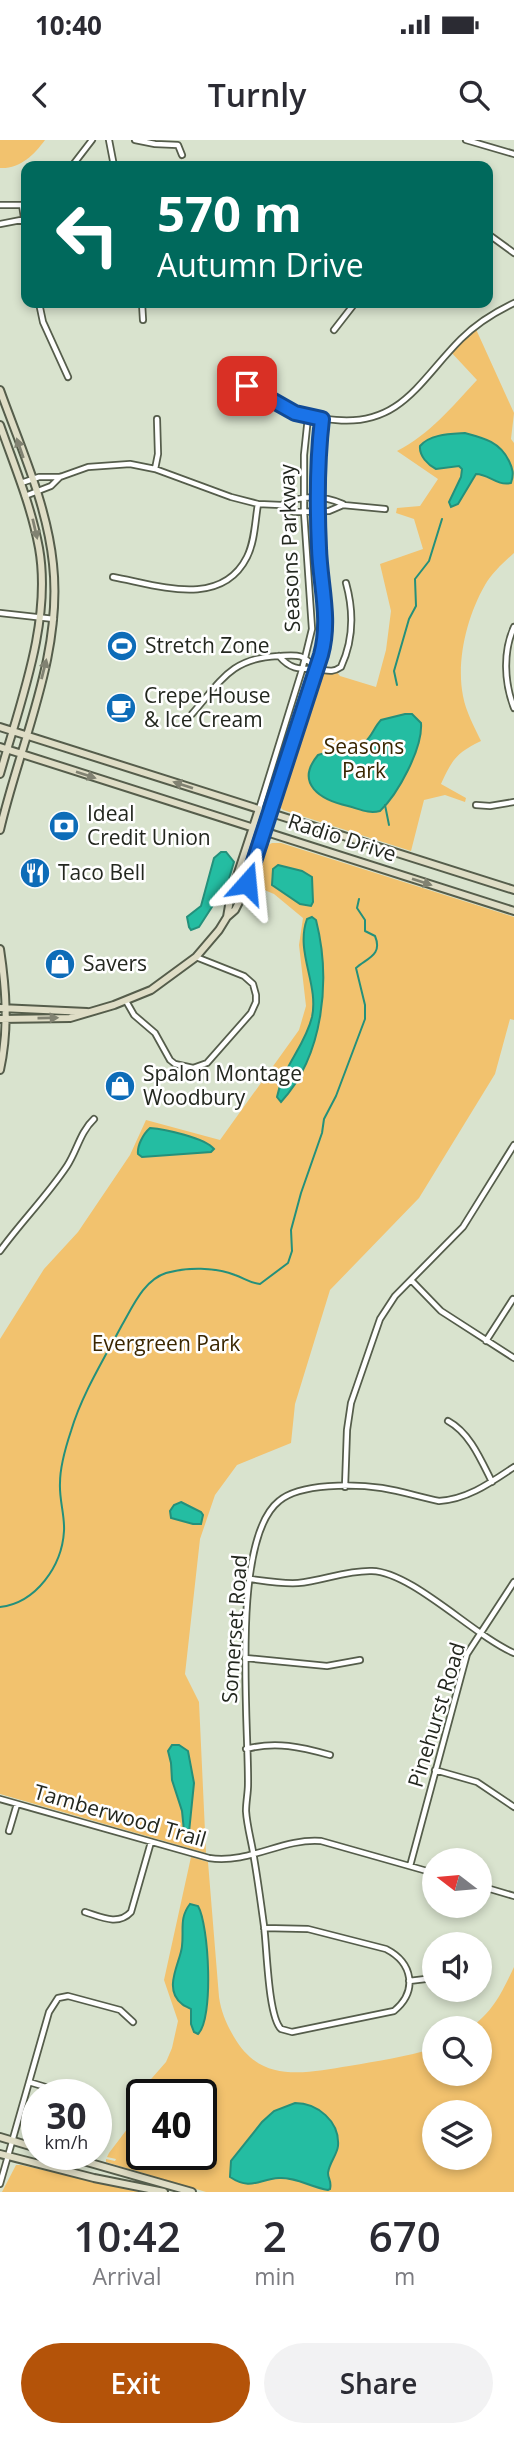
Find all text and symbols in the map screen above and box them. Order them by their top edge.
text: 10:40 [35,7,102,43]
text: Turnly [208,73,306,116]
icon: back [21,76,59,114]
icon: search [455,76,493,114]
text: 570 m [157,180,302,246]
icon: left [42,189,133,280]
text: Autumn Drive [157,243,364,286]
pin [217,356,277,416]
icon: arrive [228,367,266,405]
one-way arrow [14,437,25,458]
street label: Seasons Parkway [272,463,306,633]
one-way arrow [29,518,40,540]
sports icon: Stretch Zone [105,629,139,663]
place label: Stretch Zone [145,631,270,659]
one-way arrow [39,658,50,680]
place label: Crepe House & Ice Cream [144,681,271,733]
cafe icon: Crepe House & Ice Cream [104,691,138,725]
park label: Seasons Park [324,732,404,784]
one-way arrow [76,770,97,781]
one-way arrow [173,779,194,790]
place label: Ideal Credit Union [87,799,211,851]
street label: Radio Drive [285,806,400,868]
bank icon: Ideal Credit Union [47,809,81,843]
position arrow [210,846,284,920]
restaurant icon: Taco Bell [18,856,52,890]
place label: Taco Bell [58,858,145,886]
one-way arrow [412,877,433,888]
shop icon: Savers [43,947,77,981]
place label: Savers [83,949,147,977]
one-way arrow [37,1012,59,1024]
place label: Spalon Montage Woodbury [143,1059,302,1111]
shop icon: Spalon Montage Woodbury [103,1069,137,1103]
park label: Evergreen Park [92,1329,240,1357]
street label: Somerset Road [215,1554,253,1704]
street label: Pinehurst Road [401,1639,471,1791]
street label: Tamberwood Trail [31,1777,210,1853]
north arrow [422,1848,492,1918]
map controls [422,1848,492,2170]
button: sound [422,1932,492,2002]
button: search [422,2016,492,2086]
speed limit sign: 40 [126,2079,217,2170]
text: 30 [46,2092,87,2139]
button: layers [422,2100,492,2170]
text: km/h [45,2130,88,2154]
text: 10:42 [73,2207,181,2264]
text: 2 [263,2207,287,2264]
text: 670 [369,2207,441,2264]
text: Arrival [92,2260,162,2292]
text: min [254,2260,295,2292]
text: m [394,2260,415,2292]
button: Exit [21,2343,250,2423]
button: Share [264,2343,493,2423]

